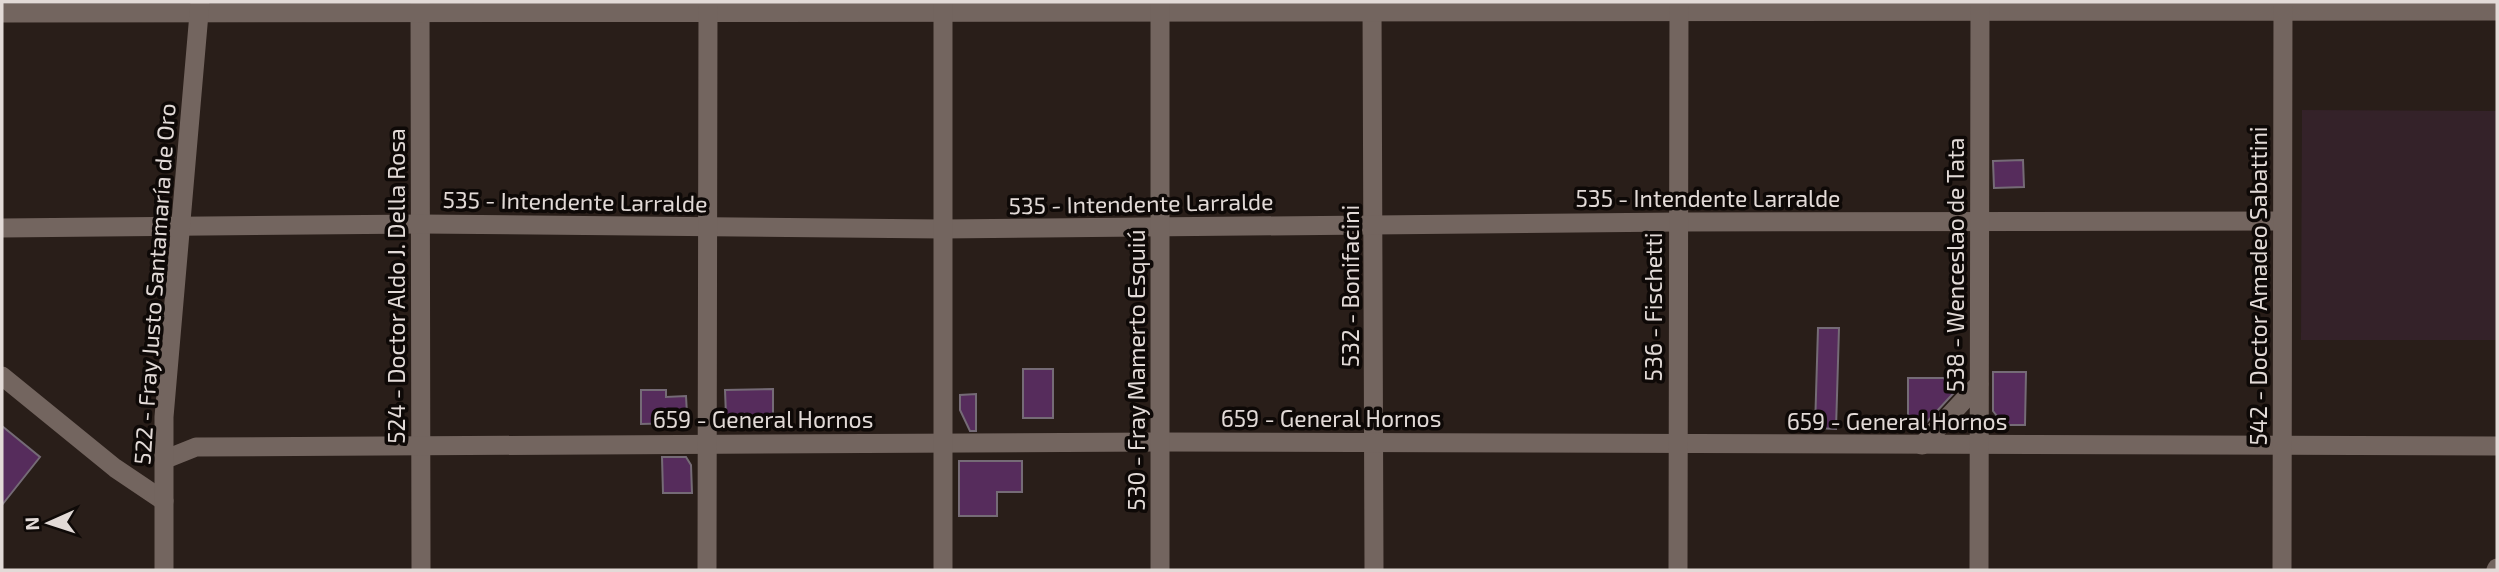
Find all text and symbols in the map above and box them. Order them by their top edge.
street label: 522 - Fray Justo Santamaría de Oro [127,102,181,466]
street label: 542 - Doctor Amadeo Sabattini [2244,126,2272,446]
street label: 524 - Doctor Aldo J. Della Rosa [382,128,410,444]
street label: 538 - Wenceslao de Tata [1941,138,1969,392]
street label: 535 - Intendente Larralde [1576,184,1840,212]
street label: 535 - Intendente Larralde [442,185,708,217]
street label: 535 - Intendente Larralde [1008,187,1274,219]
street label: 532 - Bonifacini [1336,205,1364,367]
street label: 530 - Fray Mamerto Esquiú [1122,229,1150,511]
street label: 536 - Fischetti [1639,233,1667,381]
street label: 659 - General Hornos [1221,404,1441,432]
street label: 659 - General Hornos [653,405,873,433]
street label: 659 - General Hornos [1787,407,2007,435]
north arrow [14,488,84,558]
text: N [20,516,43,531]

